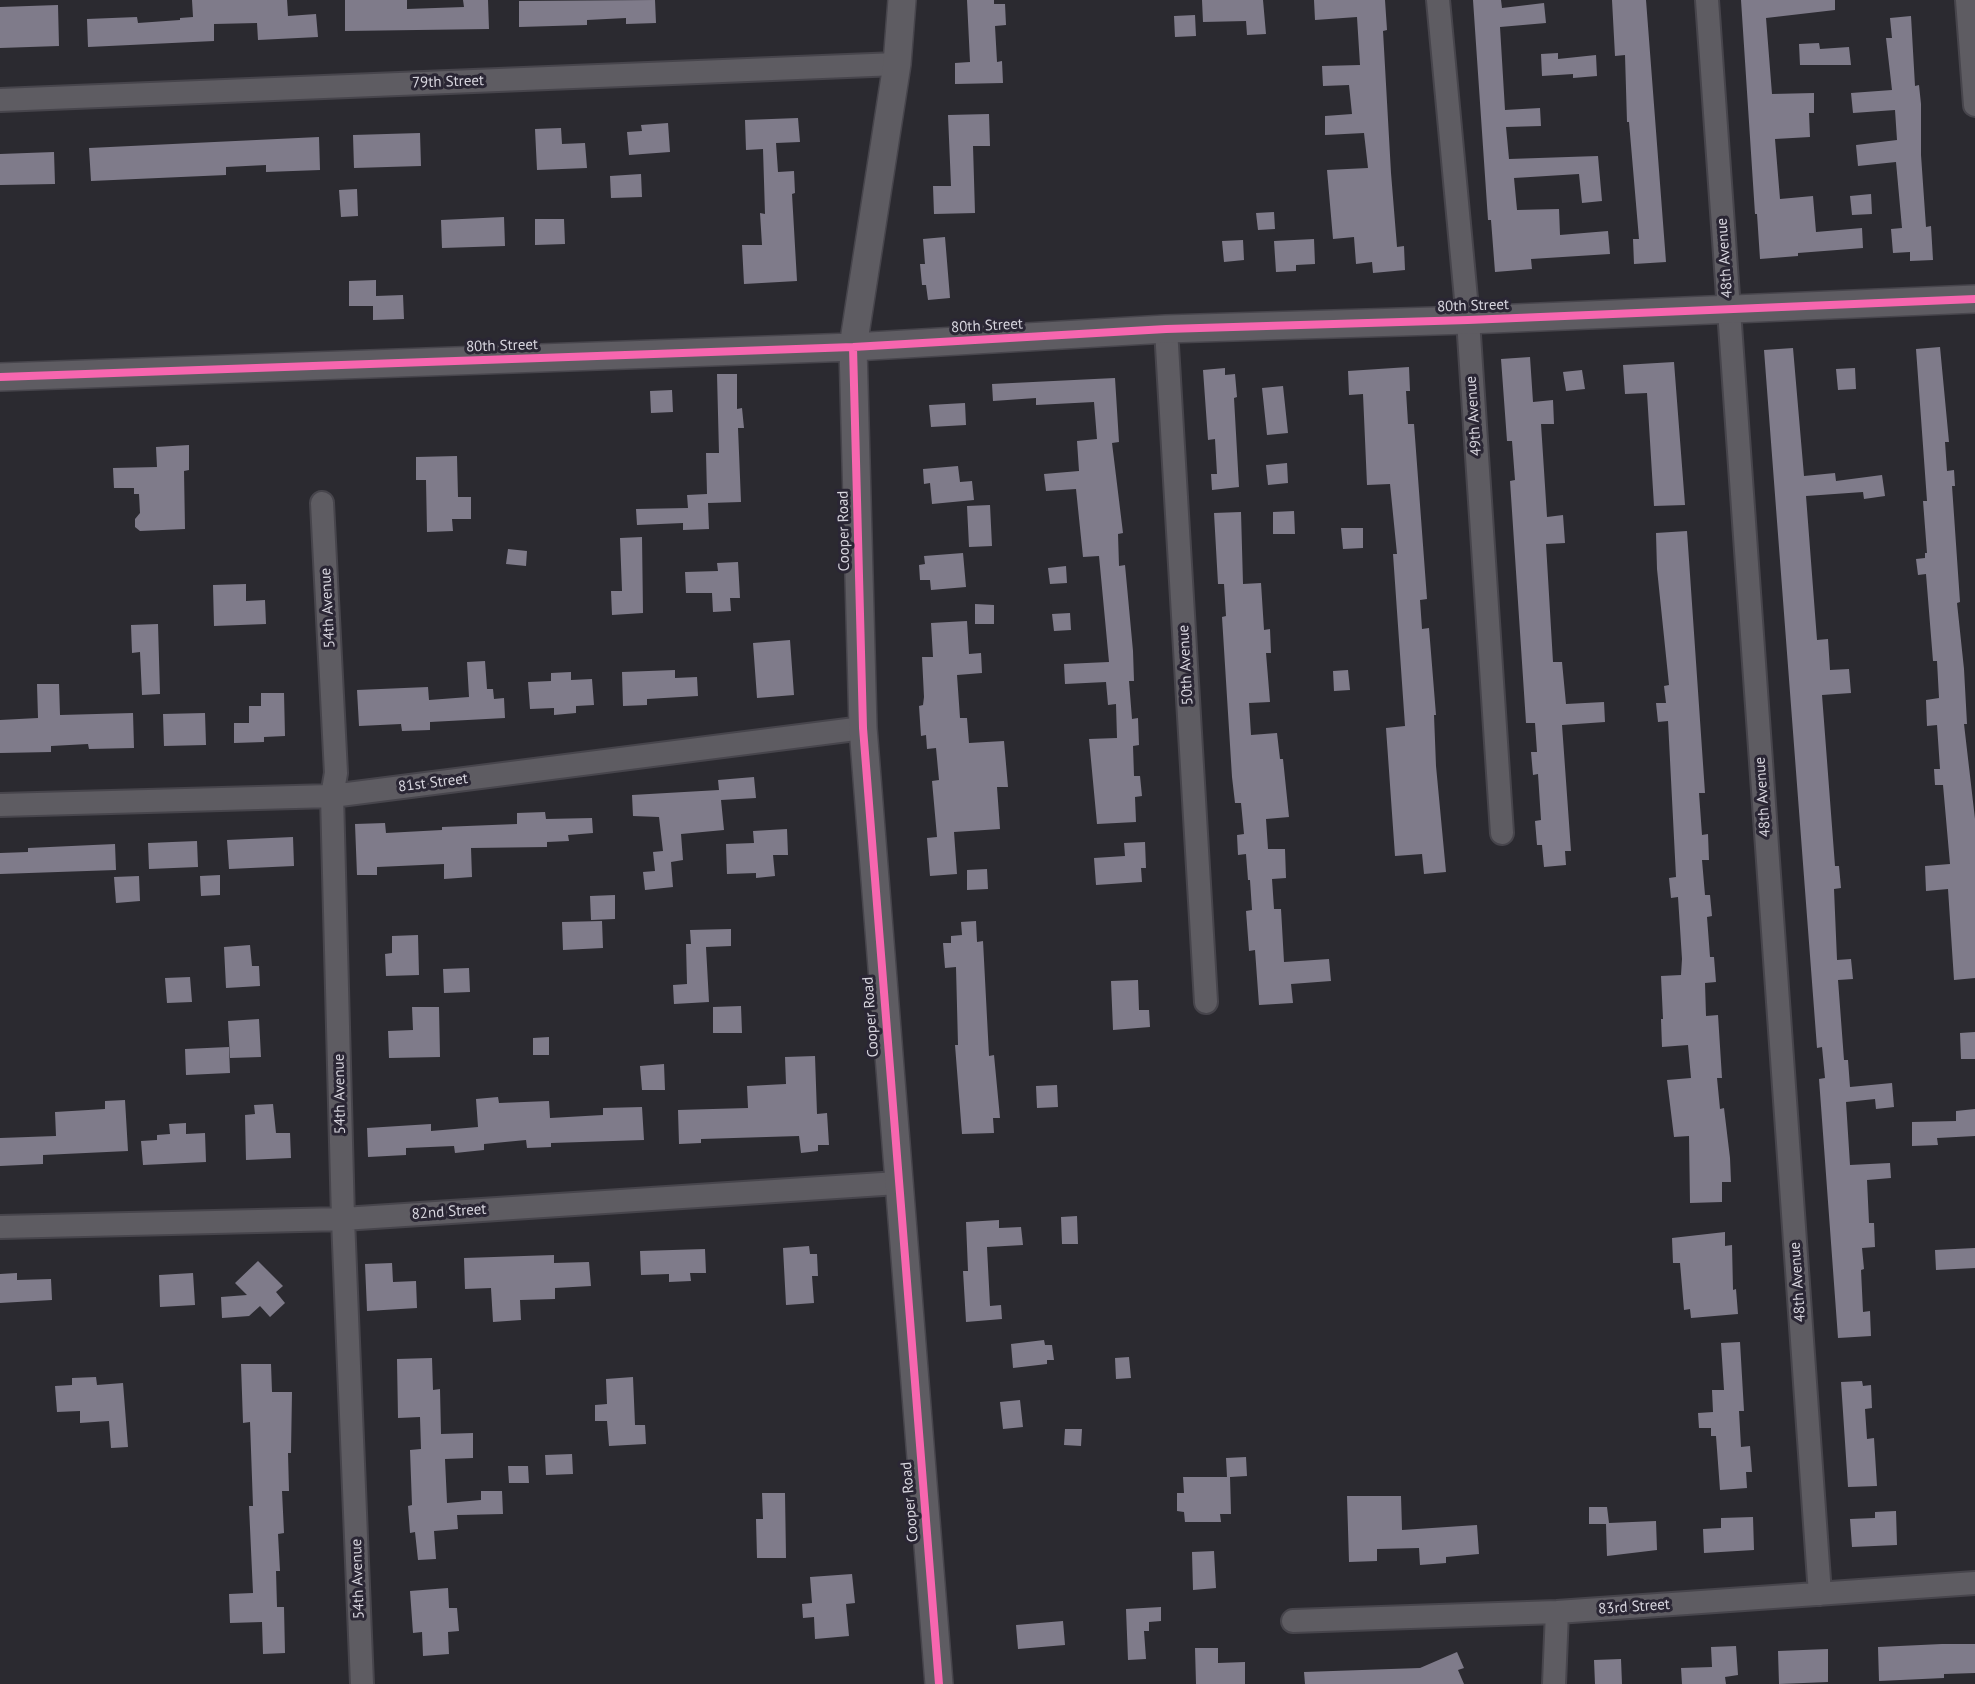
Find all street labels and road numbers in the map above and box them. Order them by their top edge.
street label: 79th Street [412,72,484,92]
street label: 48th Avenue [1713,217,1737,299]
street label: 80th Street [1437,296,1509,316]
street label: 80th Street [951,315,1023,337]
street label: 80th Street [466,336,538,356]
street label: 49th Avenue [1462,375,1486,457]
street label: Cooper Road [834,490,854,572]
street label: 54th Avenue [317,567,339,649]
street label: 50th Avenue [1175,624,1197,706]
street label: 48th Avenue [1751,756,1775,838]
street label: 81st Street [397,770,469,796]
street label: Cooper Road [859,976,883,1058]
street label: 54th Avenue [330,1054,350,1134]
street label: 82nd Street [411,1200,487,1224]
street label: 48th Avenue [1786,1241,1810,1323]
street label: Cooper Road [898,1461,922,1543]
street label: 54th Avenue [348,1538,368,1620]
street label: 83rd Street [1598,1596,1670,1618]

